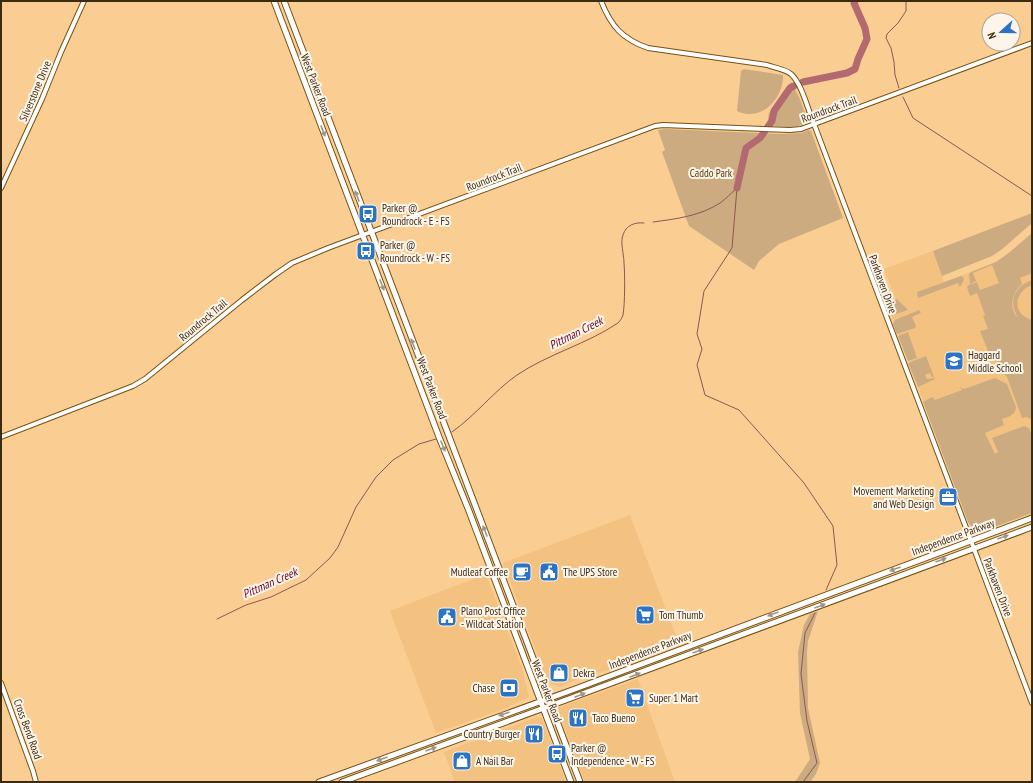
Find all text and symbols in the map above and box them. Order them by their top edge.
north arrow [981,12,1021,52]
text: N [984,30,999,41]
street label: West Parker Road [298,52,334,118]
street label: Silverstone Drive [16,58,54,123]
street label: Roundrock Trail [799,92,859,126]
one-way arrow [321,126,327,138]
street label: Roundrock Trail [464,160,524,194]
park label: Caddo Park [690,166,733,180]
one-way arrow [353,189,359,201]
place label: Parker @ Roundrock - E - FS [382,201,450,228]
bus stop icon: Parker @ Roundrock - E - FS [357,203,379,225]
place label: Parker @ Roundrock - W - FS [380,238,450,265]
bus stop icon: Parker @ Roundrock - W - FS [355,240,377,262]
street label: Parkhaven Drive [866,253,900,316]
one-way arrow [379,279,385,291]
street label: Roundrock Trail [176,296,230,344]
water label: Pittman Creek [546,312,606,352]
one-way arrow [410,338,416,350]
place label: Haggard Middle School [968,348,1022,375]
school or university icon: Haggard Middle School [943,350,965,372]
street label: West Parker Road [414,355,450,421]
one-way arrow [440,440,446,452]
place label: Movement Marketing and Web Design [854,484,934,511]
office icon: Movement Marketing and Web Design [937,486,959,508]
street label: Independence Parkway [910,515,997,558]
one-way arrow [481,525,487,537]
one-way arrow [997,534,1009,540]
street label: Parkhaven Drive [980,556,1016,619]
one-way arrow [936,557,948,563]
cafe icon: Mudleaf Coffee [511,561,533,583]
public building icon: The UPS Store [538,561,560,583]
water label: Pittman Creek [240,563,301,601]
place label: Mudleaf Coffee [451,565,508,579]
place label: The UPS Store [563,565,618,579]
one-way arrow [888,567,900,573]
one-way arrow [814,602,826,608]
place label: Plano Post Office - Wildcat Station [461,604,526,631]
supermarket icon: Tom Thumb [634,604,656,626]
public building icon: Plano Post Office - Wildcat Station [436,606,458,628]
place label: Tom Thumb [659,608,703,622]
one-way arrow [767,612,779,618]
street label: Independence Parkway [607,628,694,672]
one-way arrow [692,648,704,654]
street label: West Parker Road [529,658,565,724]
shop icon: Dekra [548,662,570,684]
place label: Dekra [573,666,595,680]
one-way arrow [629,671,641,677]
bank icon: Chase [498,677,520,699]
place label: Chase [472,681,495,695]
supermarket icon: Super 1 Mart [624,687,646,709]
place label: Super 1 Mart [649,691,698,705]
one-way arrow [574,692,586,698]
street label: Cross Bend Road [11,697,45,761]
restaurant icon: Taco Bueno [567,707,589,729]
one-way arrow [497,711,509,717]
place label: Taco Bueno [592,711,636,725]
restaurant icon: Country Burger [523,723,545,745]
place label: Country Burger [463,727,520,741]
place label: Parker @ Independence - W - FS [571,741,655,768]
bus stop icon: Parker @ Independence - W - FS [546,743,568,765]
one-way arrow [426,746,438,752]
shop icon: A Nail Bar [451,750,473,772]
place label: A Nail Bar [476,754,513,768]
one-way arrow [375,756,387,762]

